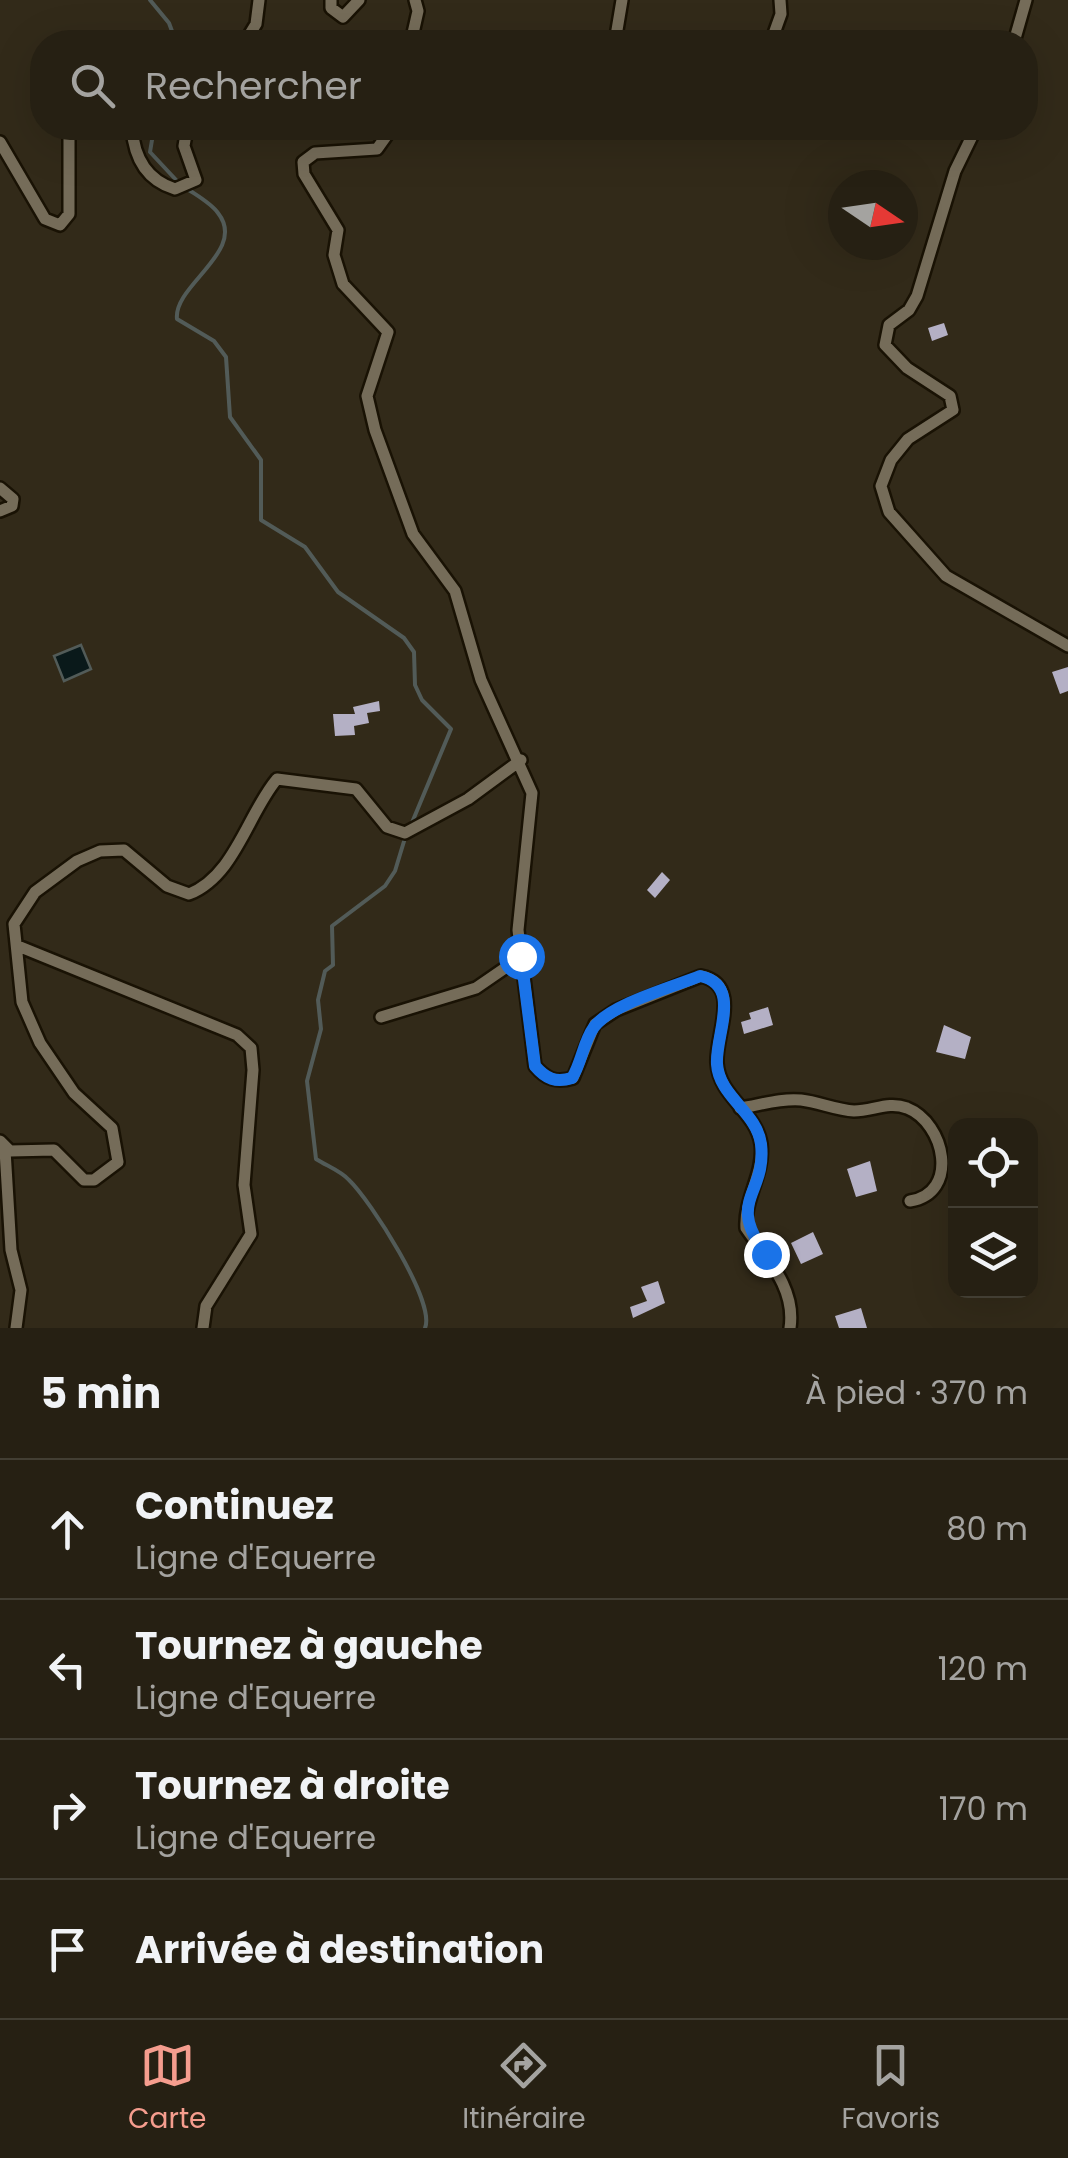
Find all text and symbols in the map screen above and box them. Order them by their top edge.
search box [30,30,1038,140]
icon: search [65,58,120,113]
text: Rechercher [145,59,362,112]
north arrow [828,170,918,260]
route start [499,934,545,980]
map controls [948,1118,1038,1298]
button: locate [948,1118,1038,1208]
button: layers [948,1208,1038,1298]
route end [744,1232,790,1278]
text: 5 min [40,1364,161,1423]
text: À pied · 370 m [805,1370,1028,1415]
text: Continuez [135,1479,334,1532]
icon: ahead [40,1502,95,1557]
text: 80 m [946,1506,1028,1551]
text: Ligne d'Equerre [135,1535,376,1580]
text: Tournez à gauche [135,1619,483,1672]
icon: left [40,1642,95,1697]
text: 120 m [938,1646,1028,1691]
text: Ligne d'Equerre [135,1675,376,1720]
text: Tournez à droite [135,1759,450,1812]
icon: right [40,1782,95,1837]
text: 170 m [939,1786,1028,1831]
text: Ligne d'Equerre [135,1815,376,1860]
icon: arrive [40,1922,95,1977]
text: Arrivée à destination [135,1923,544,1976]
tab: Carte [128,2038,206,2140]
tab: Itinéraire [462,2038,586,2140]
tab: Favoris [841,2038,940,2140]

